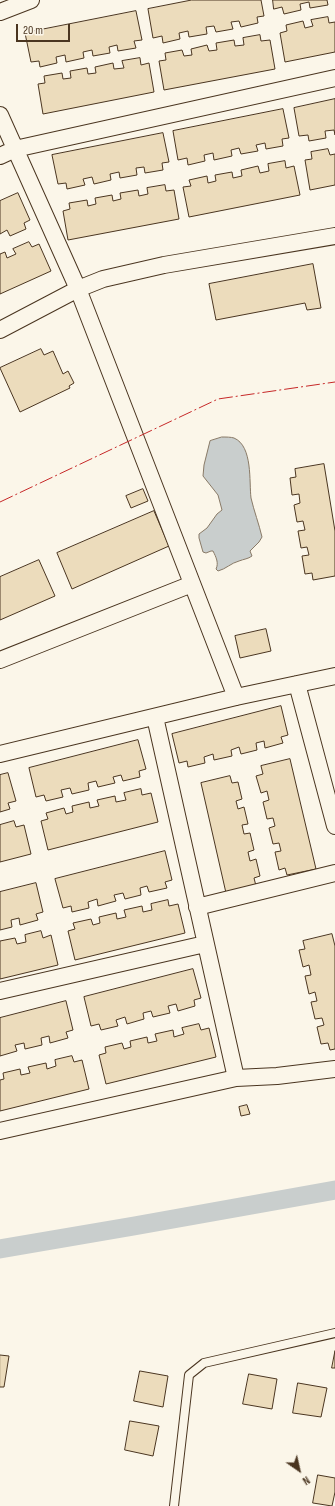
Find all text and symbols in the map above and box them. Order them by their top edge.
scale bar [18,16,72,42]
text: 20 m [23,23,43,38]
north arrow [279,1450,319,1490]
text: N [300,1473,312,1487]

